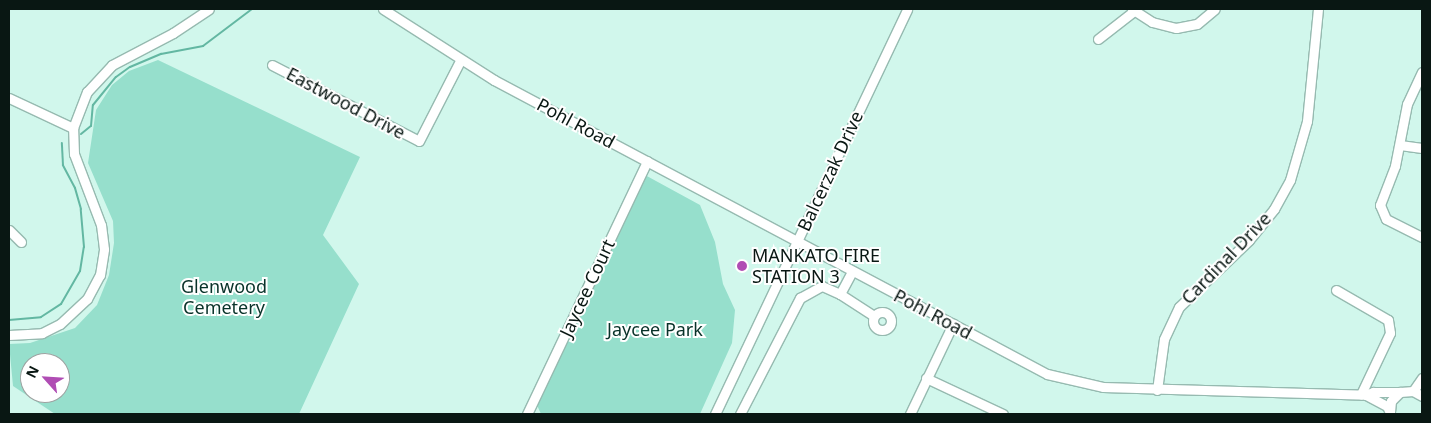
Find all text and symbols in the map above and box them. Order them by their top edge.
street label: Eastwood Drive [283,63,409,143]
street label: Pohl Road [533,93,619,153]
street label: Balcerzak Drive [793,108,867,234]
street label: Cardinal Drive [1177,208,1275,308]
street label: Jaycee Court [555,236,619,340]
place label: MANKATO FIRE STATION 3 [752,245,880,288]
marker: MANKATO FIRE STATION 3 [736,260,748,272]
park label: Glenwood Cemetery [181,276,267,318]
street label: Pohl Road [890,284,976,344]
park label: Jaycee Park [607,318,703,340]
north arrow [20,353,70,403]
text: N [21,362,43,381]

